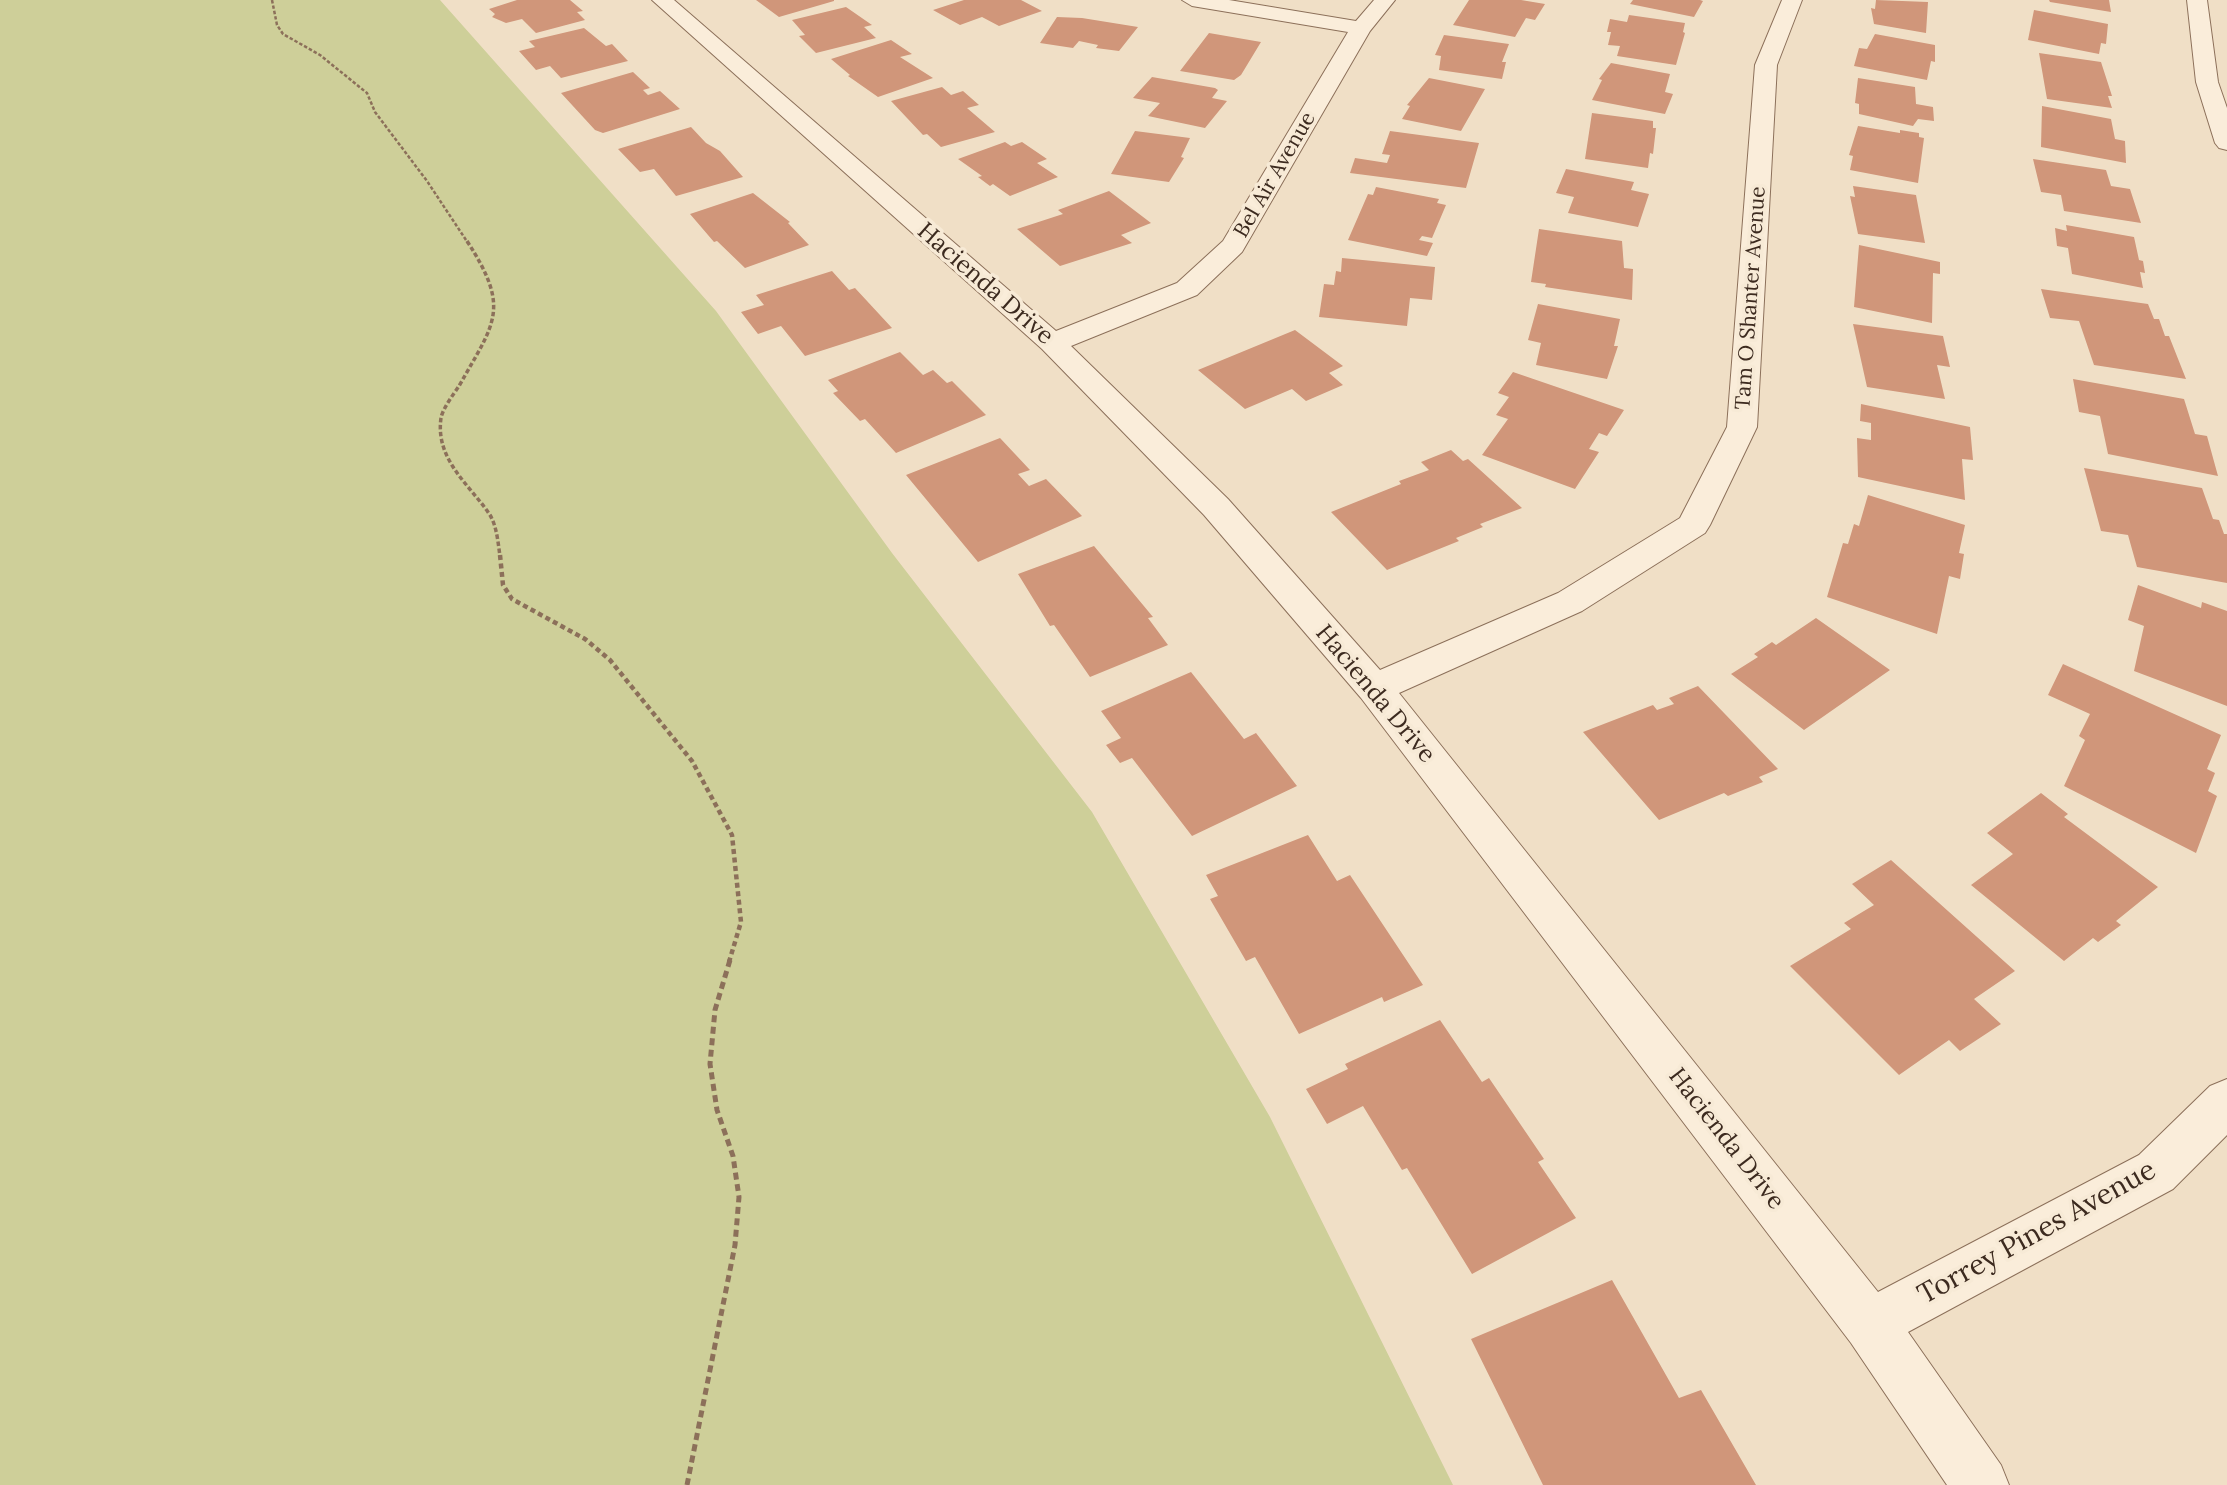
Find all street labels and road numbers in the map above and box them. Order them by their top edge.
street label: Bel Air Avenue [1229,108,1321,242]
street label: Tam O Shanter Avenue [1731,186,1771,410]
street label: Hacienda Drive [911,217,1059,351]
street label: Hacienda Drive [1309,619,1441,769]
street label: Hacienda Drive [1662,1063,1790,1215]
street label: Torrey Pines Avenue [1912,1154,2162,1312]

